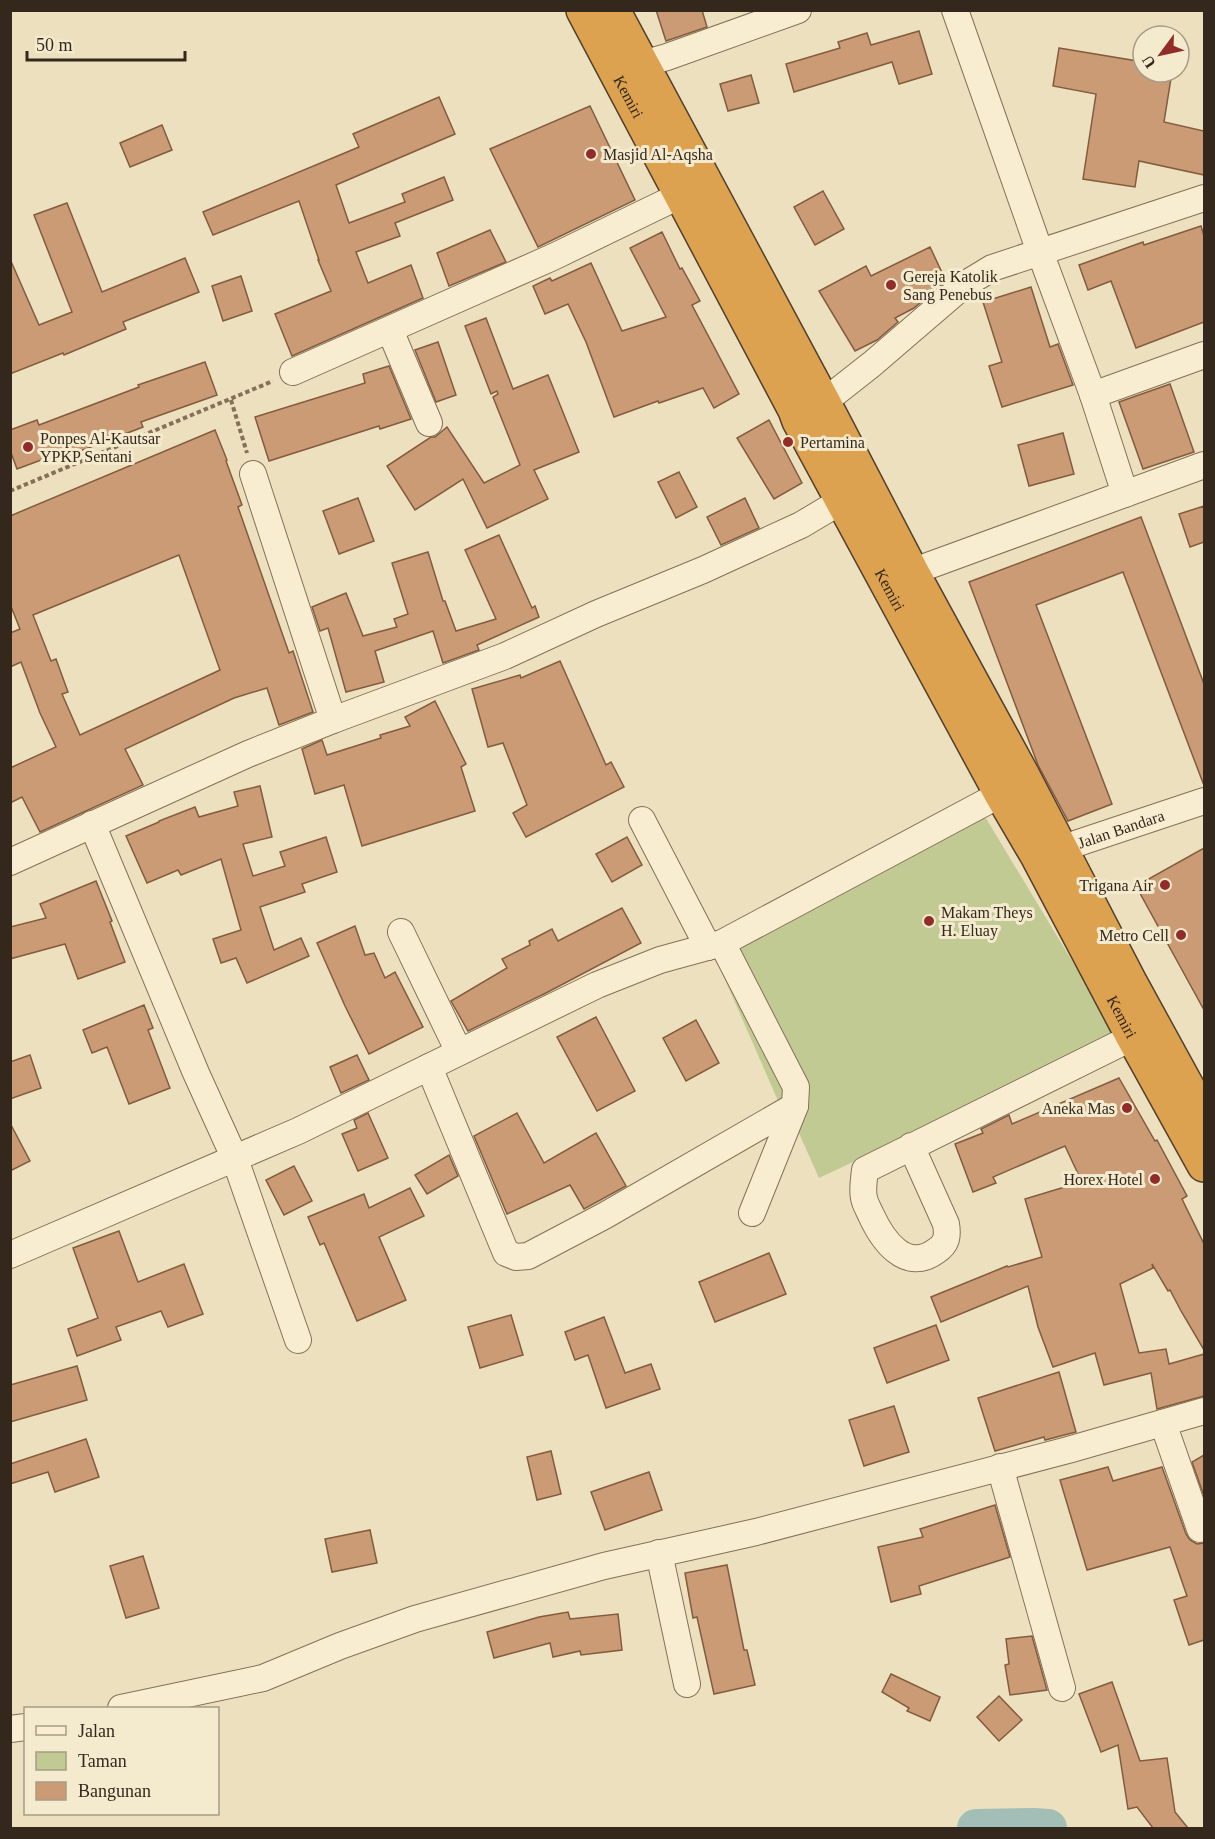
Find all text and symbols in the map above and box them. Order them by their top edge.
scale bar [27,24,184,62]
north arrow [1131,24,1191,84]
text: 50 m [36,35,73,55]
text: U [1138,52,1159,71]
street label: Kemiri [610,73,647,121]
place label: Masjid Al-Aqsha [603,146,713,164]
marker: Masjid Al-Aqsha [584,147,598,161]
place label: Gereja Katolik Sang Penebus [903,268,998,304]
marker: Gereja Katolik Sang Penebus [884,278,898,292]
place label: Ponpes Al-Kautsar YPKP Sentani [40,430,161,465]
place label: Pertamina [800,434,865,451]
marker: Pertamina [781,435,795,449]
marker: Ponpes Al-Kautsar YPKP Sentani [21,440,35,454]
street label: Kemiri [872,566,908,614]
street label: Jalan Bandara [1076,807,1167,852]
place label: Trigana Air [1079,877,1154,895]
marker: Trigana Air [1158,878,1172,892]
place label: Makam Theys H. Eluay [941,904,1033,940]
marker: Makam Theys H. Eluay [922,914,936,928]
place label: Metro Cell [1099,927,1170,944]
marker: Metro Cell [1174,928,1188,942]
street label: Kemiri [1104,993,1140,1041]
place label: Aneka Mas [1042,1100,1115,1117]
marker: Aneka Mas [1120,1101,1134,1115]
place label: Horex Hotel [1063,1171,1144,1188]
marker: Horex Hotel [1148,1172,1162,1186]
legend [24,1707,219,1815]
text: Jalan [78,1721,115,1741]
text: Taman [78,1751,127,1771]
text: Bangunan [78,1781,151,1801]

